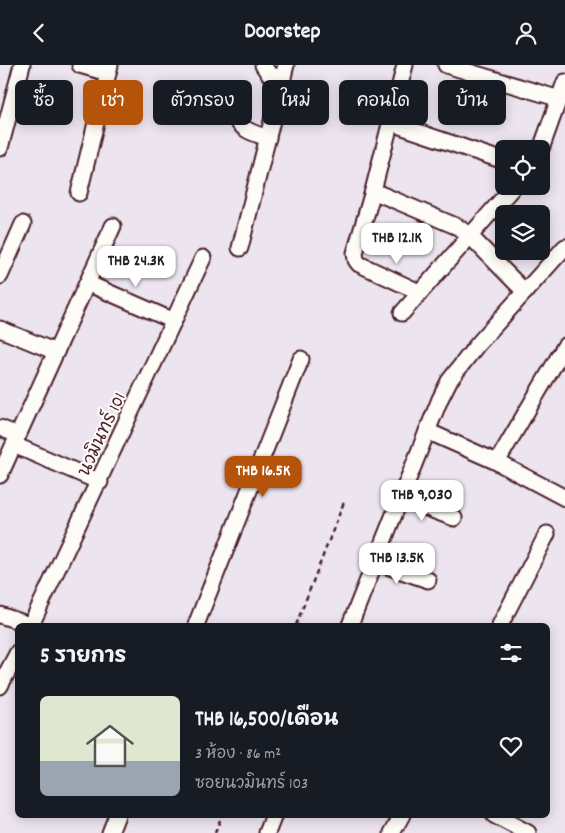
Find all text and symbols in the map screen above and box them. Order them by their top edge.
text: Doorstep [244,17,321,48]
icon: back [25,19,53,47]
icon: person [512,19,540,47]
chip: ซื้อ [15,80,73,125]
chip: เช่า [83,80,143,125]
chip: ตัวกรอง [153,80,252,125]
chip: ใหม่ [262,80,329,125]
chip: คอนโด [339,80,428,125]
chip: บ้าน [438,80,506,125]
map controls [495,140,550,260]
button: locate [495,140,550,195]
button: layers [495,205,550,260]
pin: THB 12.1K [340,223,454,265]
text: THB 12.1K [372,227,422,250]
pin: THB 24.3K [79,245,193,288]
text: THB 24.3K [108,250,164,273]
street label: นวมินทร์ 101 [70,388,134,481]
pin: THB 16.5K [206,455,320,498]
text: THB 16.5K [236,460,290,483]
pin: THB 9,030 [365,479,479,522]
text: THB 9,030 [392,484,452,507]
pin: THB 13.5K [340,543,454,585]
text: THB 13.5K [370,547,424,570]
icon: filters [497,639,525,667]
text: 5 รายการ [40,643,126,673]
text: THB 16,500/เดือน [195,706,339,736]
icon: home [80,716,140,776]
icon: heart [497,732,525,760]
text: 3 ห้อง · 86 m² [195,743,281,766]
text: ซอยนวมินทร์ 103 [195,773,308,796]

